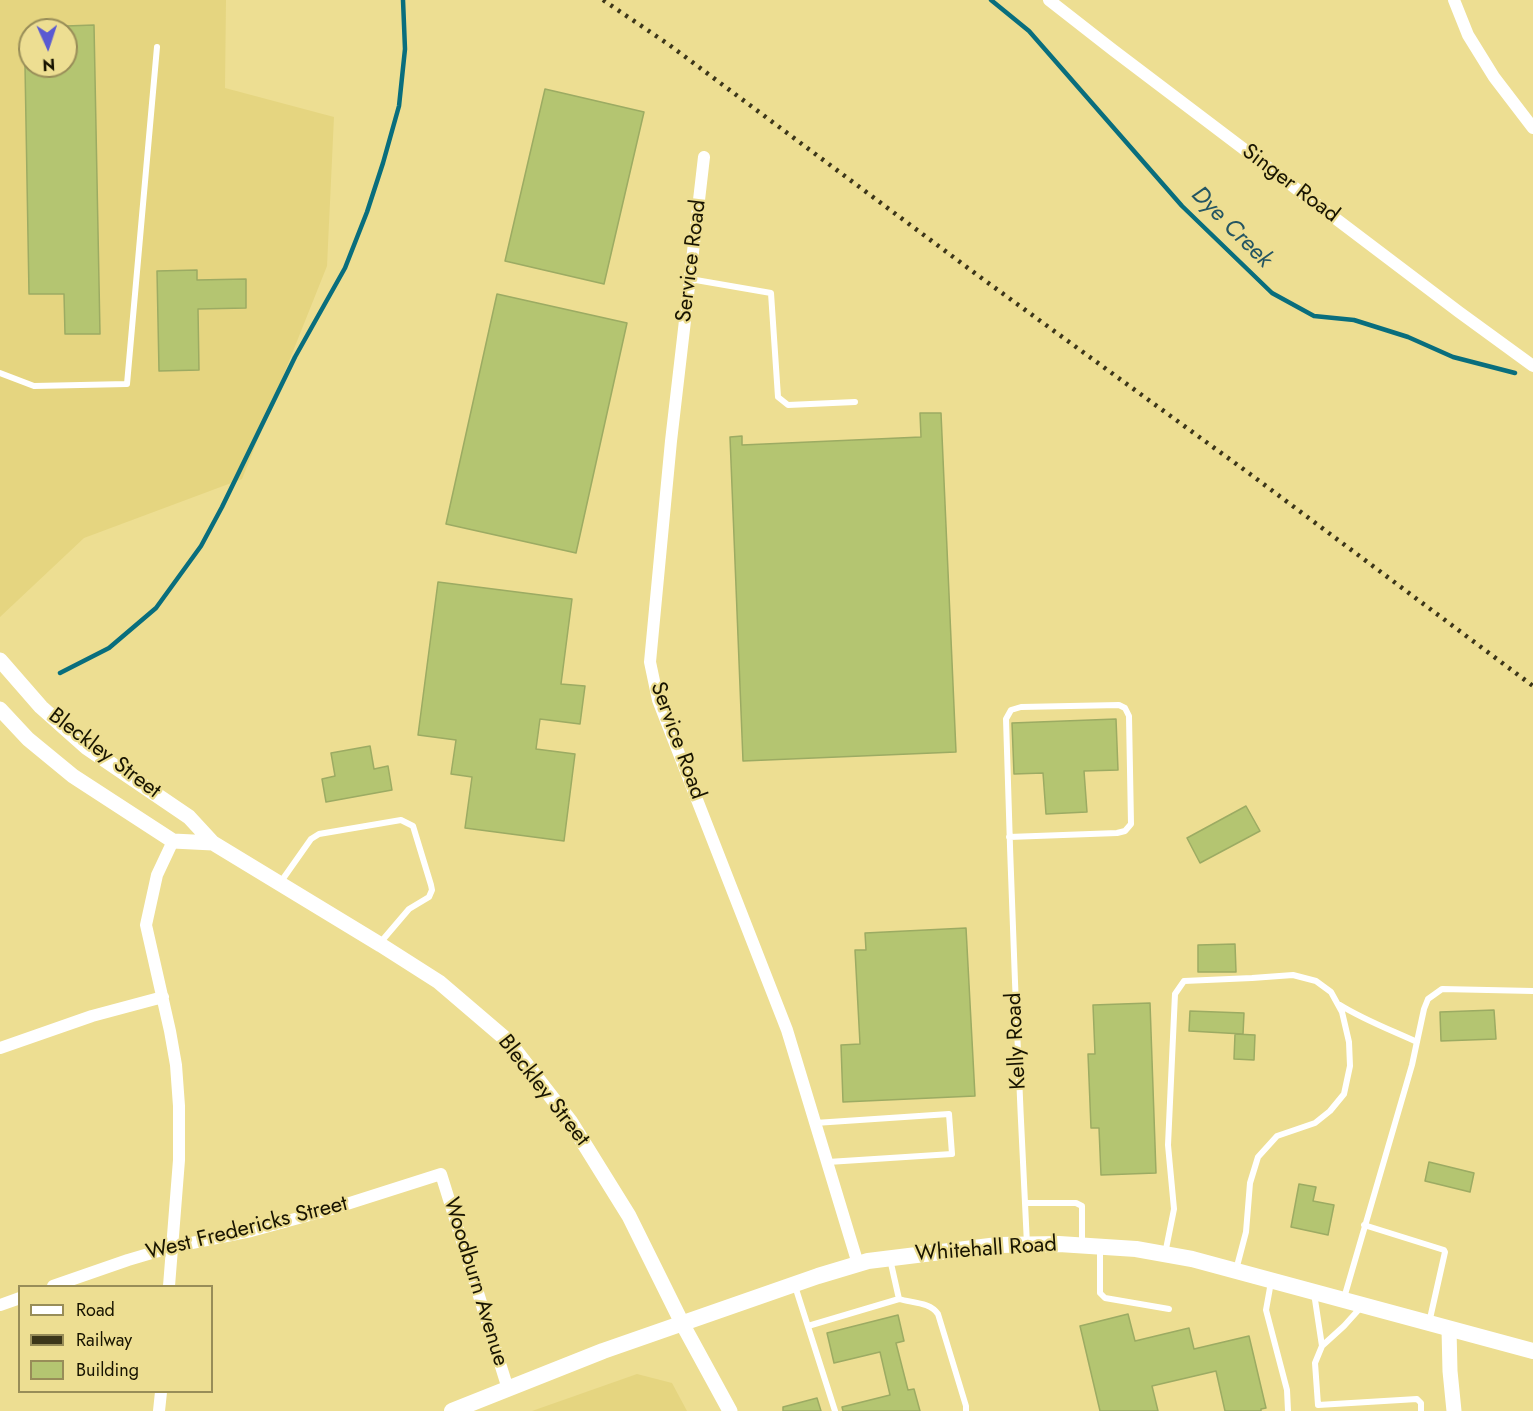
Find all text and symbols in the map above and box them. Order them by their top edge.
north arrow [18,18,78,78]
text: N [42,53,56,76]
street label: Singer Road [1236,139,1344,229]
water label: Dye Creek [1184,181,1278,275]
street label: Service Road [671,198,713,324]
street label: Service Road [644,679,710,803]
street label: Bleckley Street [43,703,165,805]
street label: Kelly Road [1001,992,1033,1090]
street label: Bleckley Street [491,1030,595,1152]
street label: West Fredericks Street [144,1191,350,1267]
street label: Woodburn Avenue [437,1195,513,1369]
street label: Whitehall Road [914,1232,1058,1268]
legend [18,1285,213,1393]
text: Road [76,1297,115,1323]
text: Railway [76,1327,132,1353]
text: Building [76,1357,139,1383]

